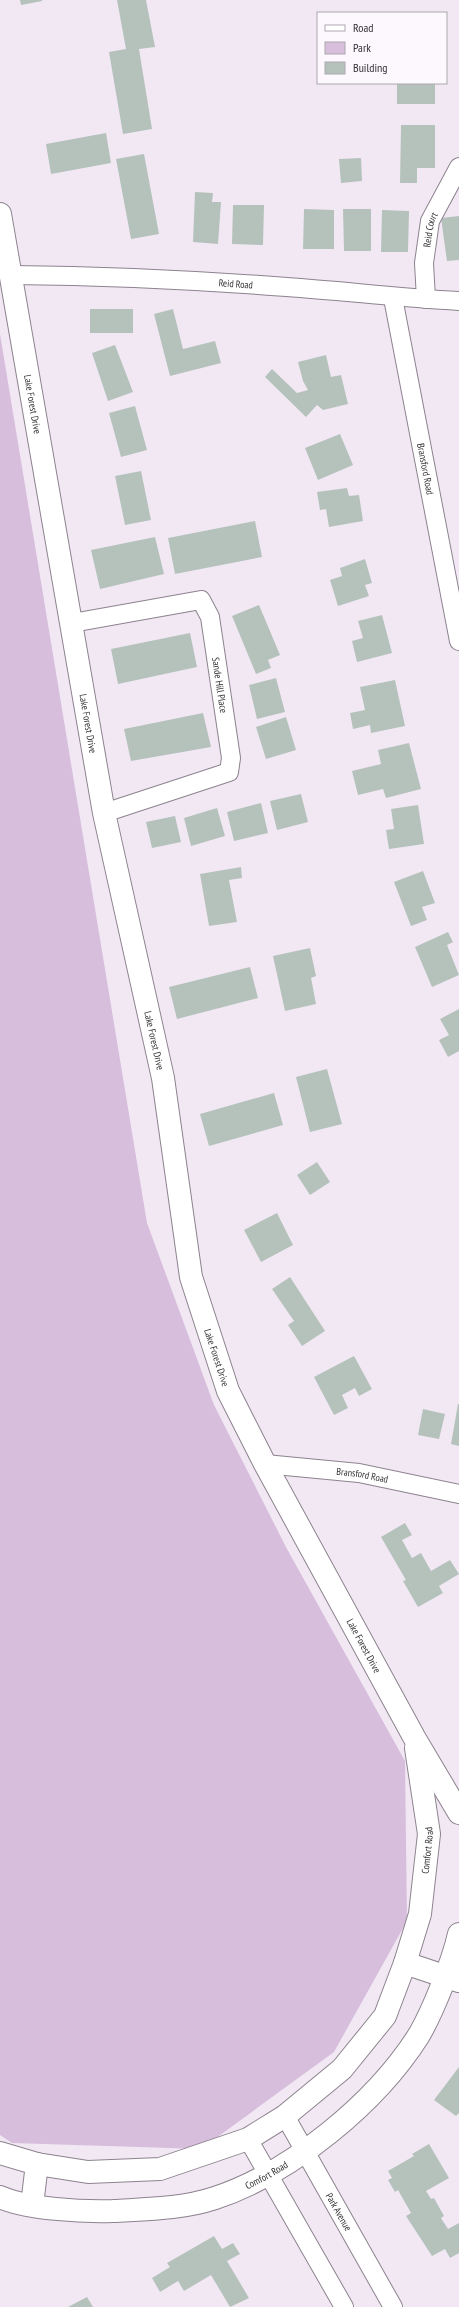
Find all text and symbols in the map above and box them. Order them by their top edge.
legend [317,12,447,84]
text: Road [353,20,373,35]
text: Park [353,40,371,55]
text: Building [353,60,388,75]
street label: Reid Court [420,210,441,248]
street label: Reid Road [218,276,253,292]
street label: Lake Forest Drive [21,374,44,435]
street label: Bransford Road [414,442,437,496]
street label: Sande Hill Place [209,656,230,714]
street label: Lake Forest Drive [76,693,99,754]
street label: Lake Forest Drive [141,1010,167,1071]
street label: Lake Forest Drive [201,1327,232,1388]
street label: Bransford Road [336,1465,389,1486]
street label: Lake Forest Drive [344,1616,384,1675]
street label: Comfort Road [419,1826,436,1874]
street label: Comfort Road [243,2158,290,2192]
street label: Park Avenue [323,2191,355,2233]

